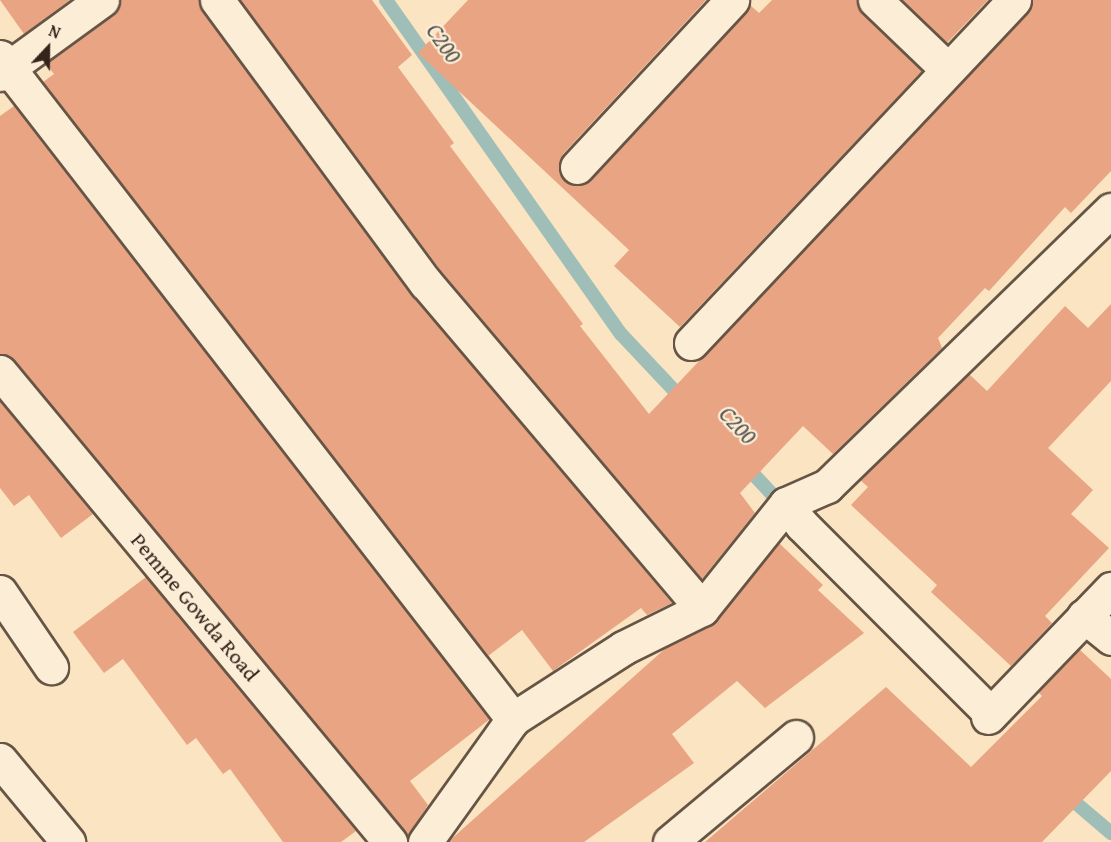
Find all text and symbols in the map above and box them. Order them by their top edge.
north arrow [18,18,78,78]
text: N [45,18,64,44]
water label: C200 [420,18,468,68]
water label: C200 [713,400,763,450]
street label: Pemme Gowda Road [125,527,265,687]

